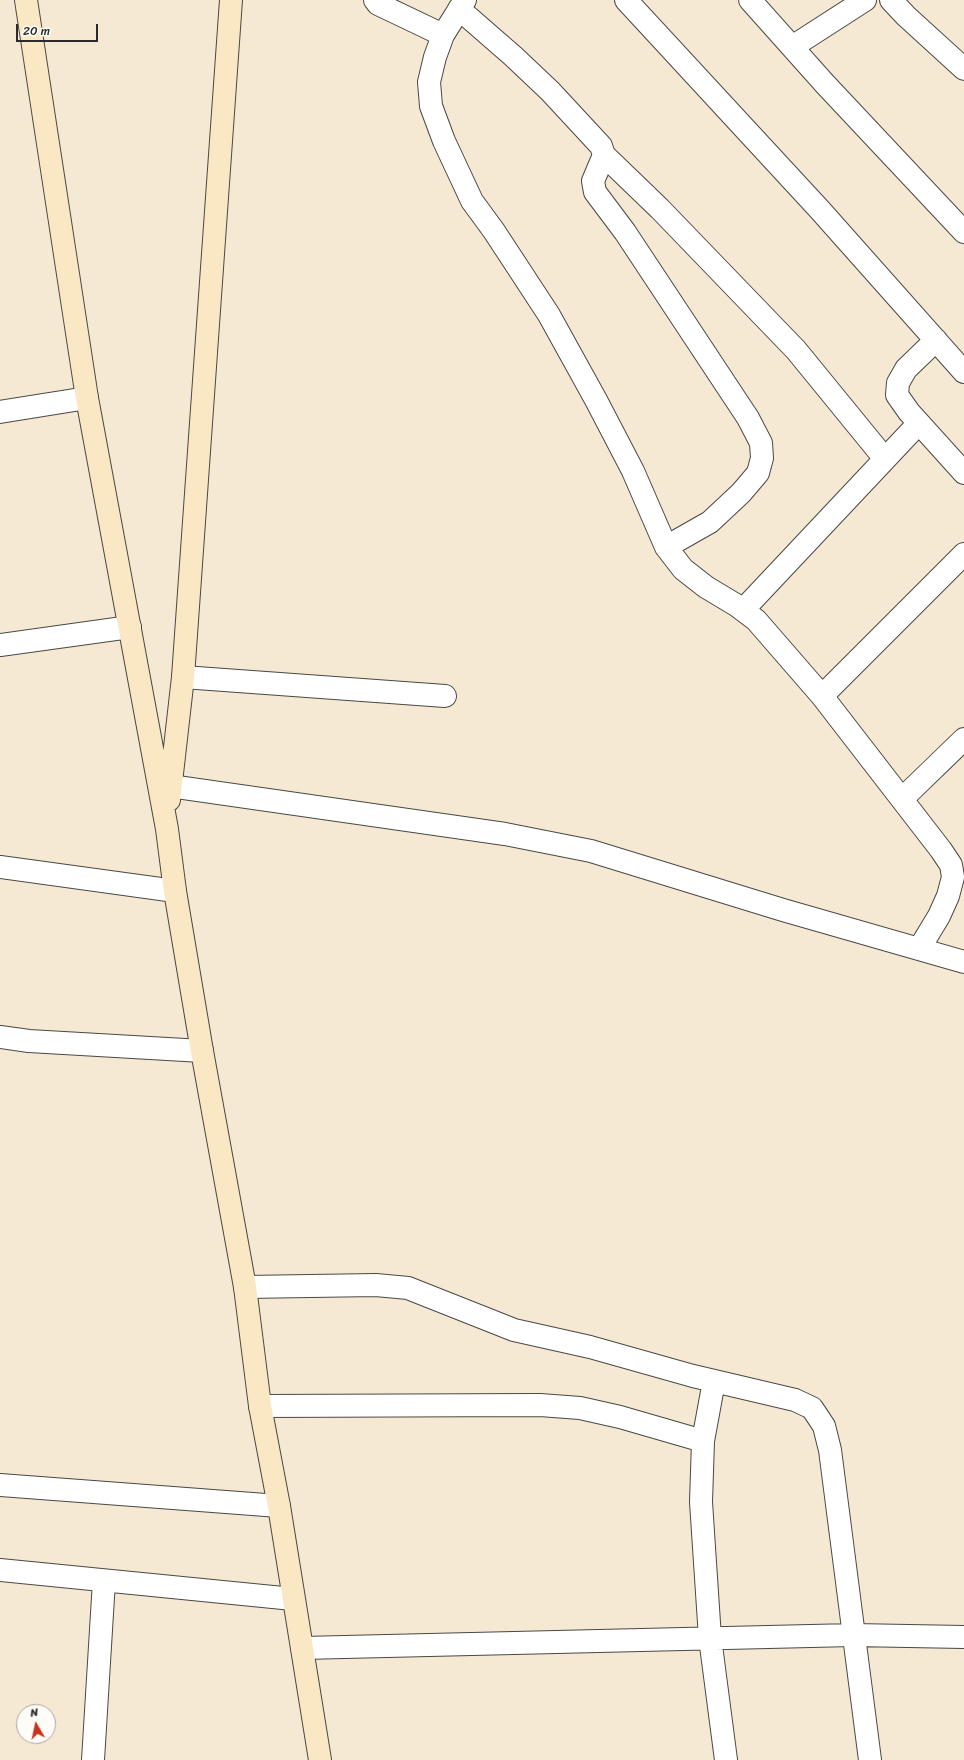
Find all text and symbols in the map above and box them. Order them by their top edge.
scale bar [18,16,100,42]
text: 20 m [23,20,50,42]
text: N [29,1703,39,1723]
north arrow [16,1704,56,1744]

